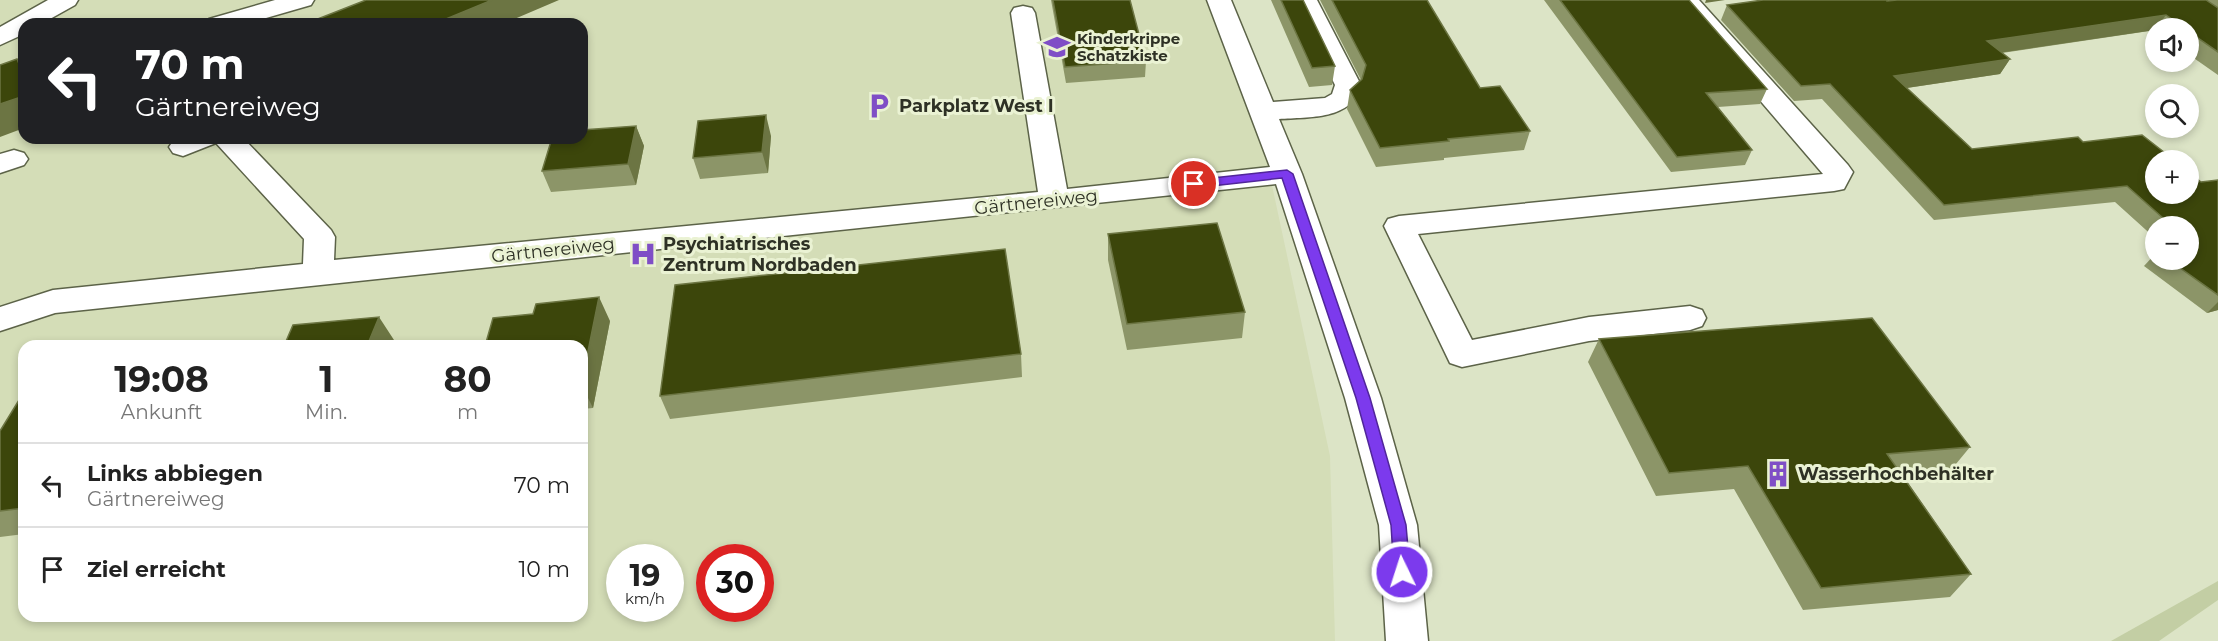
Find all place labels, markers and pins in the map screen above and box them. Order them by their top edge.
place label: Kinderkrippe Schatzkiste [1077,29,1180,65]
school or university icon: Kinderkrippe Schatzkiste [1042,32,1072,62]
parking icon: Parkplatz West I [864,91,894,121]
place label: Parkplatz West I [899,95,1054,117]
pin [1168,158,1219,209]
place label: Psychiatrisches Zentrum Nordbaden [663,233,857,276]
hospital icon: Psychiatrisches Zentrum Nordbaden [628,239,658,269]
building icon: Wasserhochbehälter [1763,459,1793,489]
place label: Wasserhochbehälter [1798,463,1994,485]

